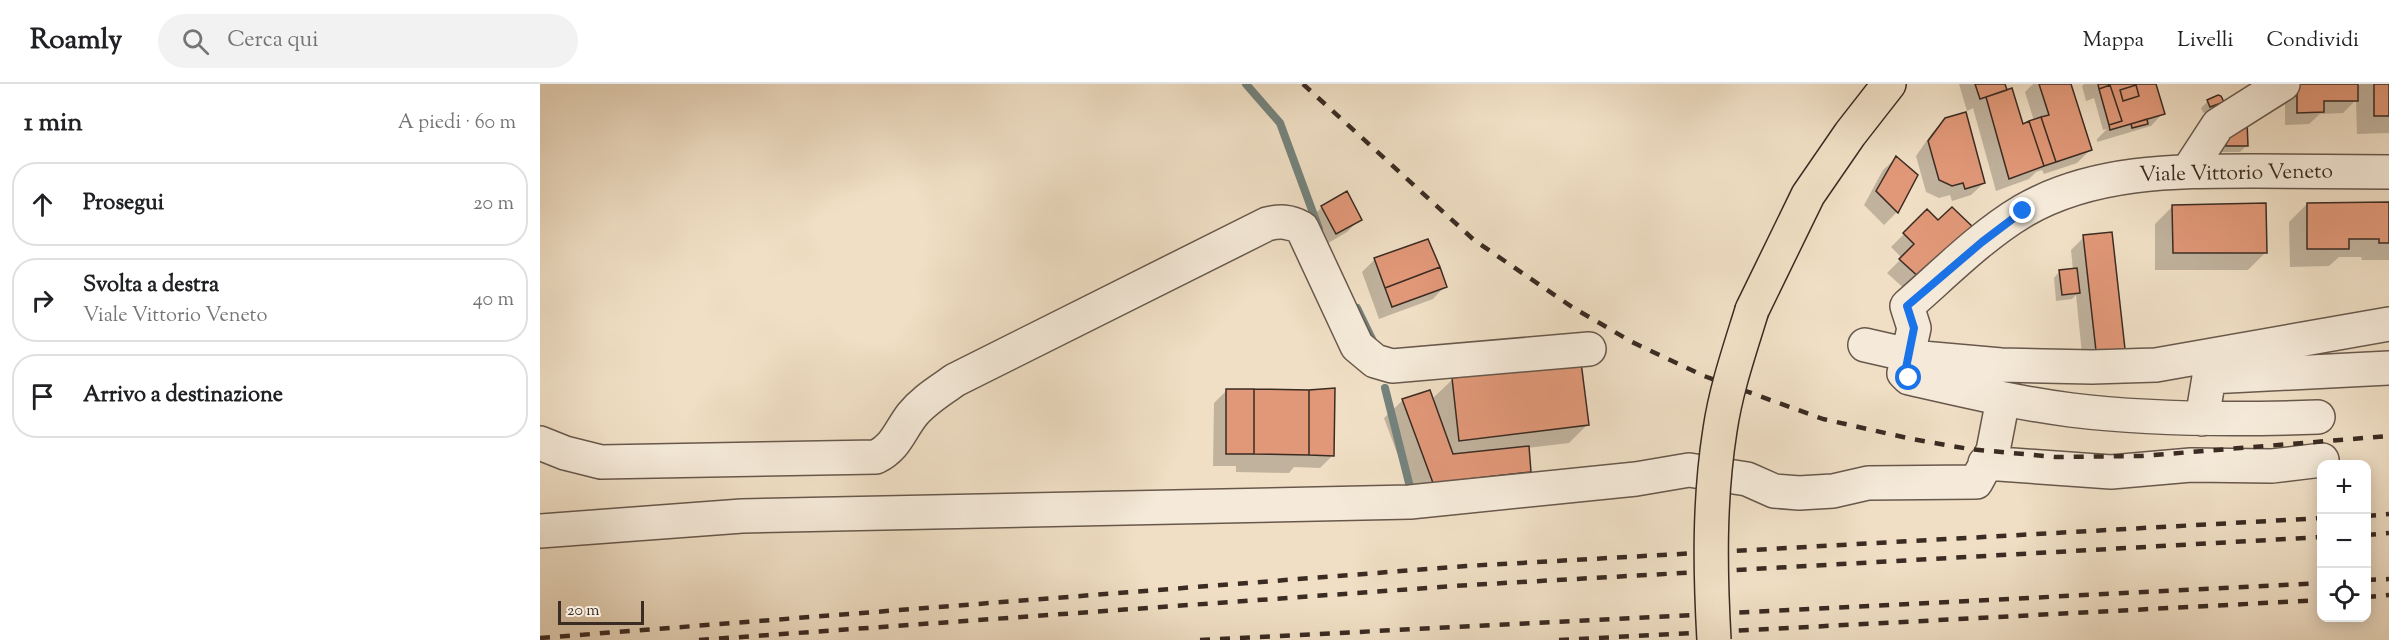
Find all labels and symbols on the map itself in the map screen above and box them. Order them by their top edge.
street label: Viale Vittorio Veneto [2139,157,2333,191]
route end [2009,197,2035,223]
route start [1895,364,1921,390]
scale bar [558,598,644,626]

